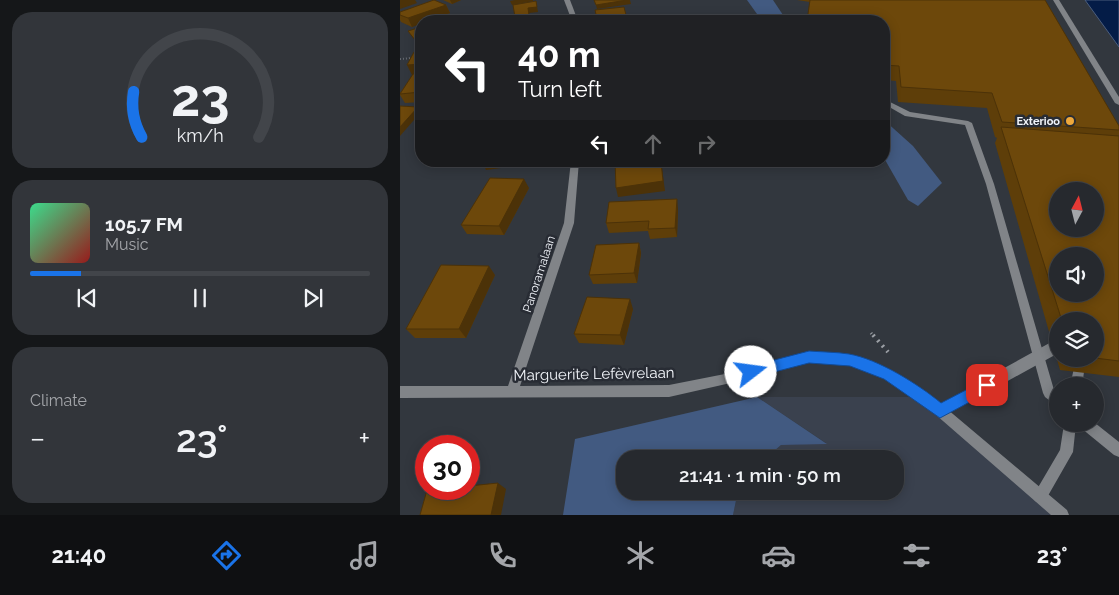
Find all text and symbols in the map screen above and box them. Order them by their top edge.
text: 40 m [518,34,600,75]
icon: left [435,35,500,100]
text: 23 [171,67,229,128]
text: Turn left [518,76,602,102]
place label: Exterioo [1016,115,1060,128]
marker: Exterioo [1064,115,1076,127]
text: km/h [176,125,224,146]
icon: left [586,130,614,158]
icon: ahead [639,130,667,158]
icon: right [692,130,720,158]
north arrow [1049,182,1104,238]
map controls [1049,182,1104,432]
text: 105.7 FM [105,213,183,235]
street label: Panoramalaan [520,234,558,314]
text: Music [105,235,149,254]
button: sound [1049,247,1104,302]
icon: previous [73,284,101,312]
icon: pause [186,284,214,312]
icon: next [299,284,327,312]
button: layers [1049,312,1104,367]
position arrow [724,345,776,397]
street label: Marguerite Lefèvrelaan [513,364,675,384]
pin [966,364,1008,406]
icon: arrive [973,371,1001,399]
button: + [1049,377,1104,432]
text: Climate [30,391,87,410]
text: 23° [176,416,228,461]
text: − [30,422,45,455]
text: + [358,422,370,455]
speed limit sign: 30 [415,435,480,500]
text: 21:41 · 1 min · 50 m [679,464,841,486]
icon: directions [209,538,244,573]
icon: music [347,538,382,573]
icon: phone [485,538,520,573]
icon: climate [623,538,658,573]
icon: car [761,538,796,573]
icon: filters [899,538,934,573]
text: 21:40 [51,542,106,568]
text: 23° [1037,542,1067,568]

